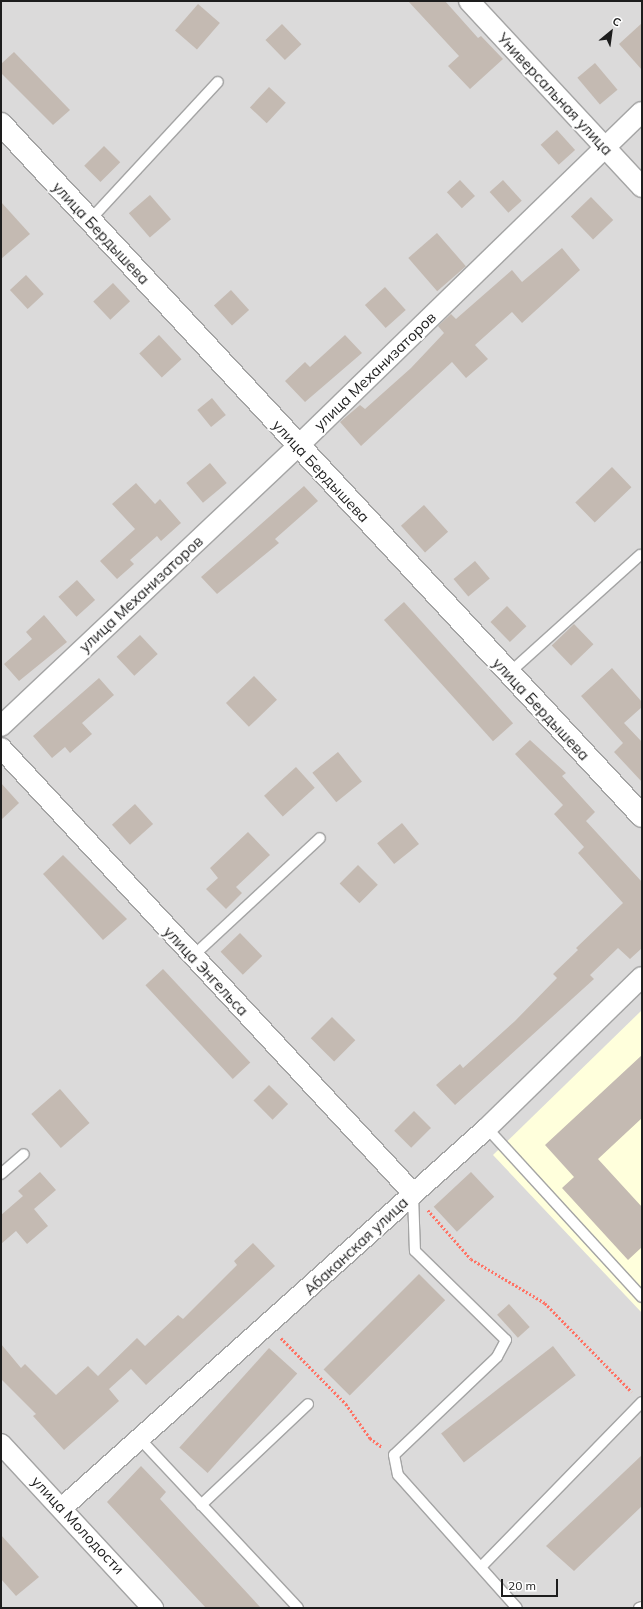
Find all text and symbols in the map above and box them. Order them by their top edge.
north arrow [591,12,631,52]
text: С [610,14,624,29]
street label: Универсальная улица [494,29,616,159]
street label: улица Бердышева [49,178,153,288]
street label: улица Механизаторов [310,308,440,434]
street label: улица Бердышева [269,416,373,526]
street label: улица Механизаторов [76,532,206,656]
street label: улица Бердышева [489,654,593,764]
street label: улица Энгельса [160,923,252,1019]
street label: Абаканская улица [300,1193,412,1299]
street label: улица Молодости [28,1472,128,1578]
scale bar [503,1571,560,1597]
text: 20 m [508,1578,536,1593]

